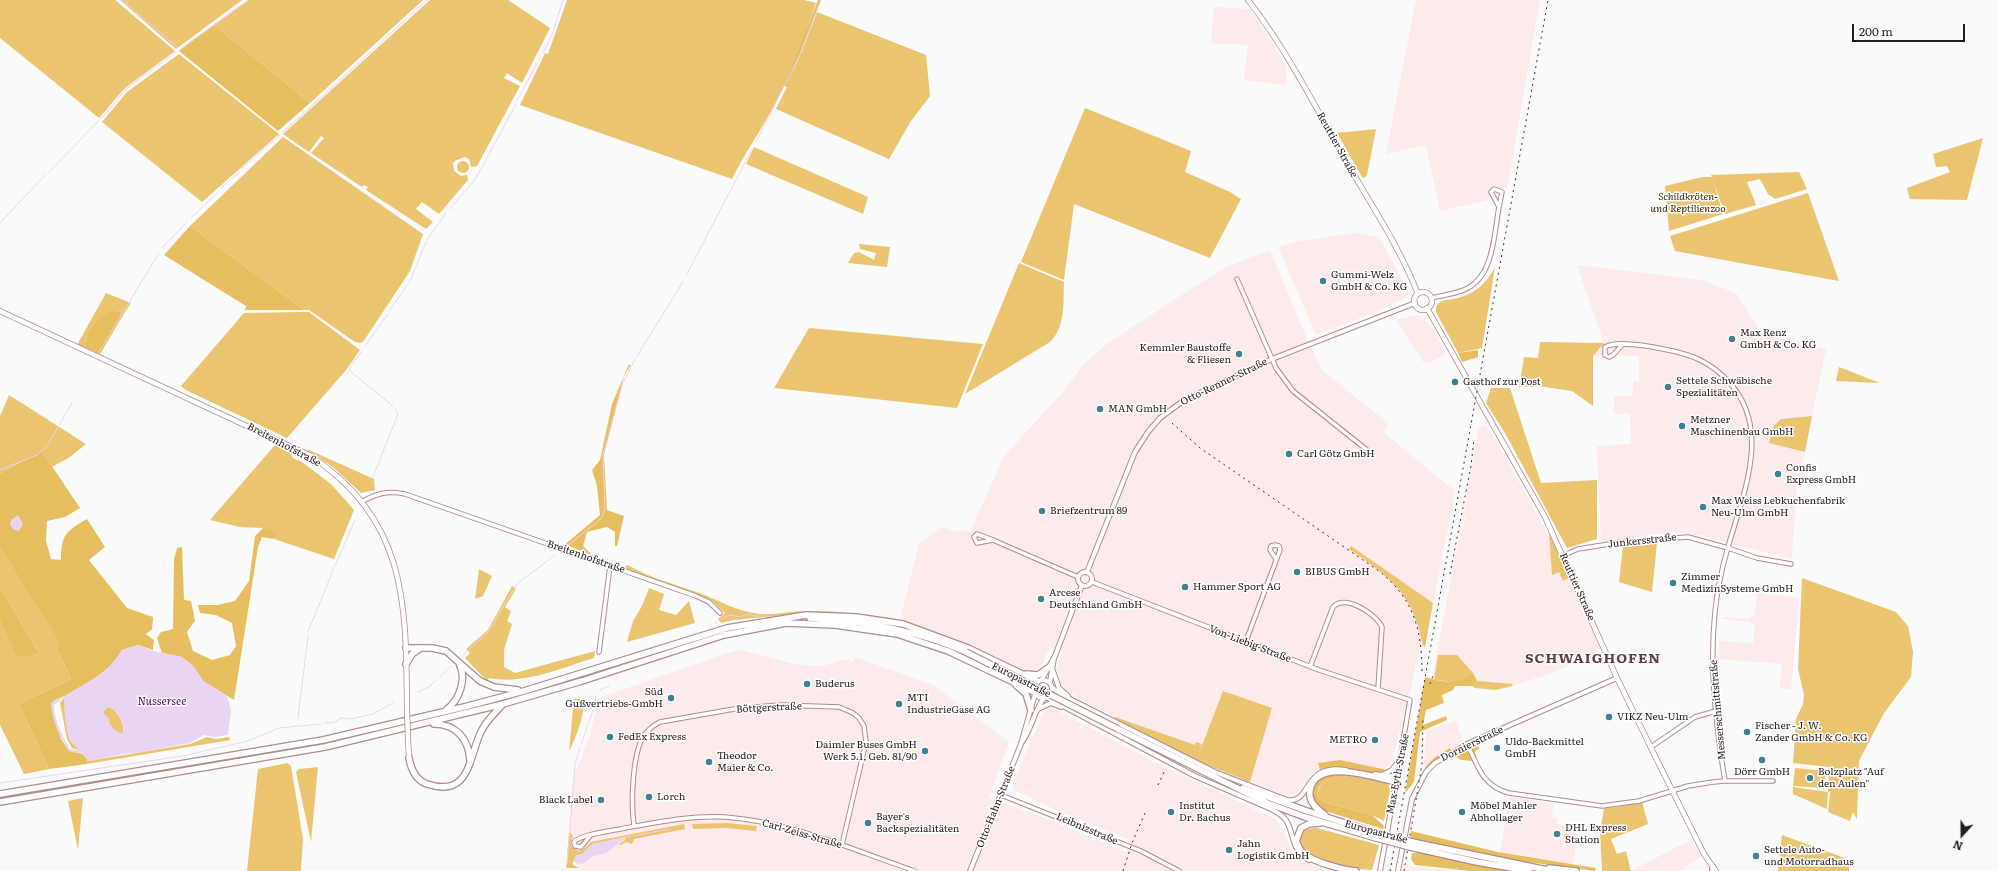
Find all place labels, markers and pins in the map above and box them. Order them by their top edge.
place label: Gummi-Welz GmbH & Co. KG [1331,269,1407,292]
marker: Gummi-Welz GmbH & Co. KG [1318,276,1328,286]
place label: Max Renz GmbH & Co. KG [1740,327,1816,350]
marker: Max Renz GmbH & Co. KG [1727,334,1737,344]
place label: Kemmler Baustoffe & Fliesen [1140,342,1231,366]
marker: Kemmler Baustoffe & Fliesen [1234,349,1244,359]
place label: Settele Schwäbische Spezialitäten [1676,375,1772,398]
place label: Gasthof zur Post [1463,376,1541,388]
marker: Gasthof zur Post [1450,377,1460,387]
marker: Settele Schwäbische Spezialitäten [1663,382,1673,392]
place label: MAN GmbH [1108,403,1167,415]
marker: MAN GmbH [1095,404,1105,414]
place label: Metzner Maschinenbau GmbH [1690,414,1793,438]
marker: Metzner Maschinenbau GmbH [1677,421,1687,431]
place label: Carl Götz GmbH [1297,448,1375,460]
marker: Carl Götz GmbH [1284,449,1294,459]
place label: Confis Express GmbH [1786,462,1856,486]
marker: Confis Express GmbH [1773,469,1783,479]
place label: Max Weiss Lebkuchenfabrik Neu-Ulm GmbH [1711,495,1845,518]
marker: Max Weiss Lebkuchenfabrik Neu-Ulm GmbH [1698,502,1708,512]
place label: Briefzentrum 89 [1050,505,1127,517]
marker: Briefzentrum 89 [1037,506,1047,516]
place label: BIBUS GmbH [1305,566,1370,578]
marker: BIBUS GmbH [1292,567,1302,577]
place label: Zimmer MedizinSysteme GmbH [1681,571,1793,594]
marker: Zimmer MedizinSysteme GmbH [1668,578,1678,588]
place label: Hammer Sport AG [1193,581,1281,593]
marker: Hammer Sport AG [1180,582,1190,592]
place label: Arcese Deutschland GmbH [1049,587,1142,610]
marker: Arcese Deutschland GmbH [1036,594,1046,604]
place label: Buderus [815,678,855,690]
marker: Buderus [802,679,812,689]
place label: Süd Gußvertriebs-GmbH [565,686,663,710]
place label: MTI IndustrieGase AG [907,692,991,716]
marker: Süd Gußvertriebs-GmbH [666,693,676,703]
marker: MTI IndustrieGase AG [894,699,904,709]
place label: VIKZ Neu-Ulm [1617,711,1689,723]
marker: VIKZ Neu-Ulm [1604,712,1614,722]
place label: Fischer - J. W. Zander GmbH & Co. KG [1755,720,1867,744]
marker: Fischer - J. W. Zander GmbH & Co. KG [1742,727,1752,737]
place label: FedEx Express [618,731,686,743]
marker: FedEx Express [605,732,615,742]
place label: METRO [1329,734,1367,746]
marker: METRO [1370,735,1380,745]
place label: Uldo-Backmittel GmbH [1505,736,1584,760]
place label: Daimler Buses GmbH Werk 5.1, Geb. 81/90 [815,739,917,762]
marker: Uldo-Backmittel GmbH [1492,743,1502,753]
marker: Daimler Buses GmbH Werk 5.1, Geb. 81/90 [920,746,930,756]
place label: Theodor Maier & Co. [717,750,774,774]
marker: Dörr GmbH [1757,755,1767,765]
marker: Theodor Maier & Co. [704,757,714,767]
place label: Dörr GmbH [1734,766,1790,778]
place label: Bolzplatz "Auf den Aulen" [1818,766,1884,790]
marker: Bolzplatz "Auf den Aulen" [1805,773,1815,783]
place label: Lorch [657,791,685,803]
marker: Lorch [644,792,654,802]
place label: Black Label [539,794,593,806]
marker: Black Label [596,795,606,805]
place label: Institut Dr. Bachus [1179,800,1230,824]
place label: Möbel Mahler Abhollager [1470,800,1537,824]
marker: Institut Dr. Bachus [1166,807,1176,817]
marker: Möbel Mahler Abhollager [1457,807,1467,817]
place label: Bayer's Backspezialitäten [876,811,959,834]
marker: Bayer's Backspezialitäten [863,818,873,828]
place label: DHL Express Station [1565,822,1626,846]
marker: DHL Express Station [1552,829,1562,839]
place label: Jahn Logistik GmbH [1237,838,1309,862]
place label: Settele Auto- und Motorradhaus [1764,844,1854,868]
marker: Jahn Logistik GmbH [1224,845,1234,855]
marker: Settele Auto- und Motorradhaus [1751,851,1761,861]

